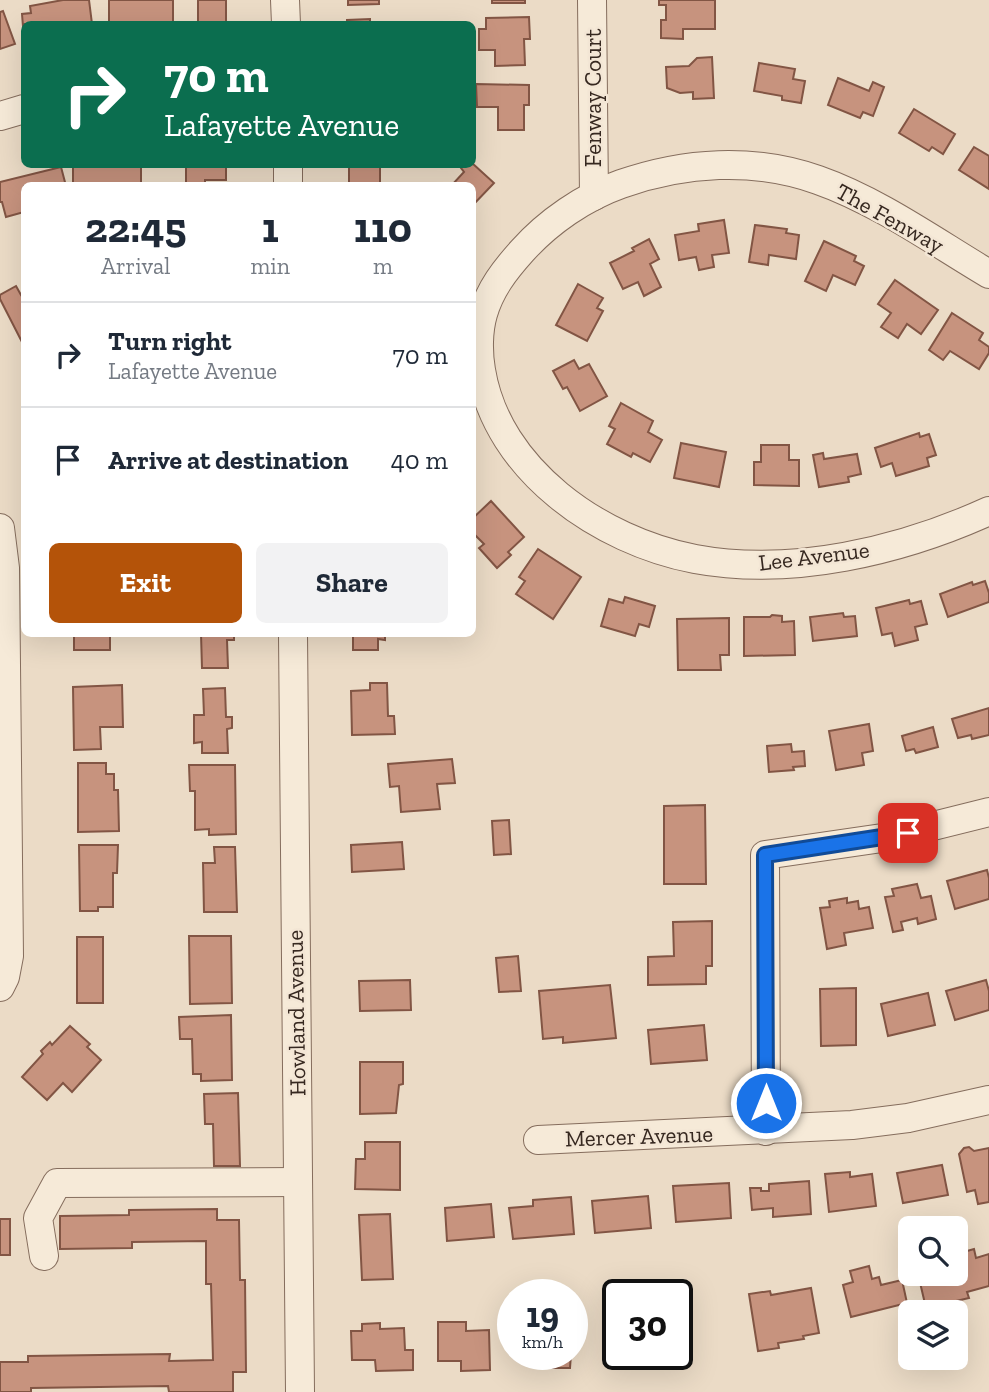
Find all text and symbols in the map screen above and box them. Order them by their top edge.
street label: Fenway Court [579,28,607,167]
text: 70 m [164,46,269,105]
icon: right [49,49,140,140]
text: Lafayette Avenue [164,106,399,144]
street label: The Fenway [831,177,949,259]
text: 22:45 [85,202,186,253]
text: 1 [262,202,279,253]
text: 110 [354,202,412,253]
text: Arrival [101,252,170,280]
text: min [250,252,290,280]
text: m [373,252,393,280]
text: Turn right [108,325,231,357]
icon: right [49,336,87,374]
text: 70 m [392,339,448,371]
text: Lafayette Avenue [108,357,277,385]
icon: arrive [49,441,87,479]
text: Arrive at destination [108,444,348,476]
text: 40 m [391,444,448,476]
street label: Lee Avenue [757,535,871,577]
button: Exit [49,543,242,623]
button: Share [256,543,448,623]
pin [878,803,938,863]
icon: arrive [889,814,927,852]
street label: Howland Avenue [281,930,311,1096]
position arrow [729,1066,803,1140]
street label: Mercer Avenue [564,1119,714,1153]
map controls [898,1216,968,1370]
button: search [898,1216,968,1286]
speed limit sign: 30 [602,1279,693,1370]
text: 19 [526,1294,559,1336]
button: layers [898,1300,968,1370]
text: km/h [522,1331,563,1353]

